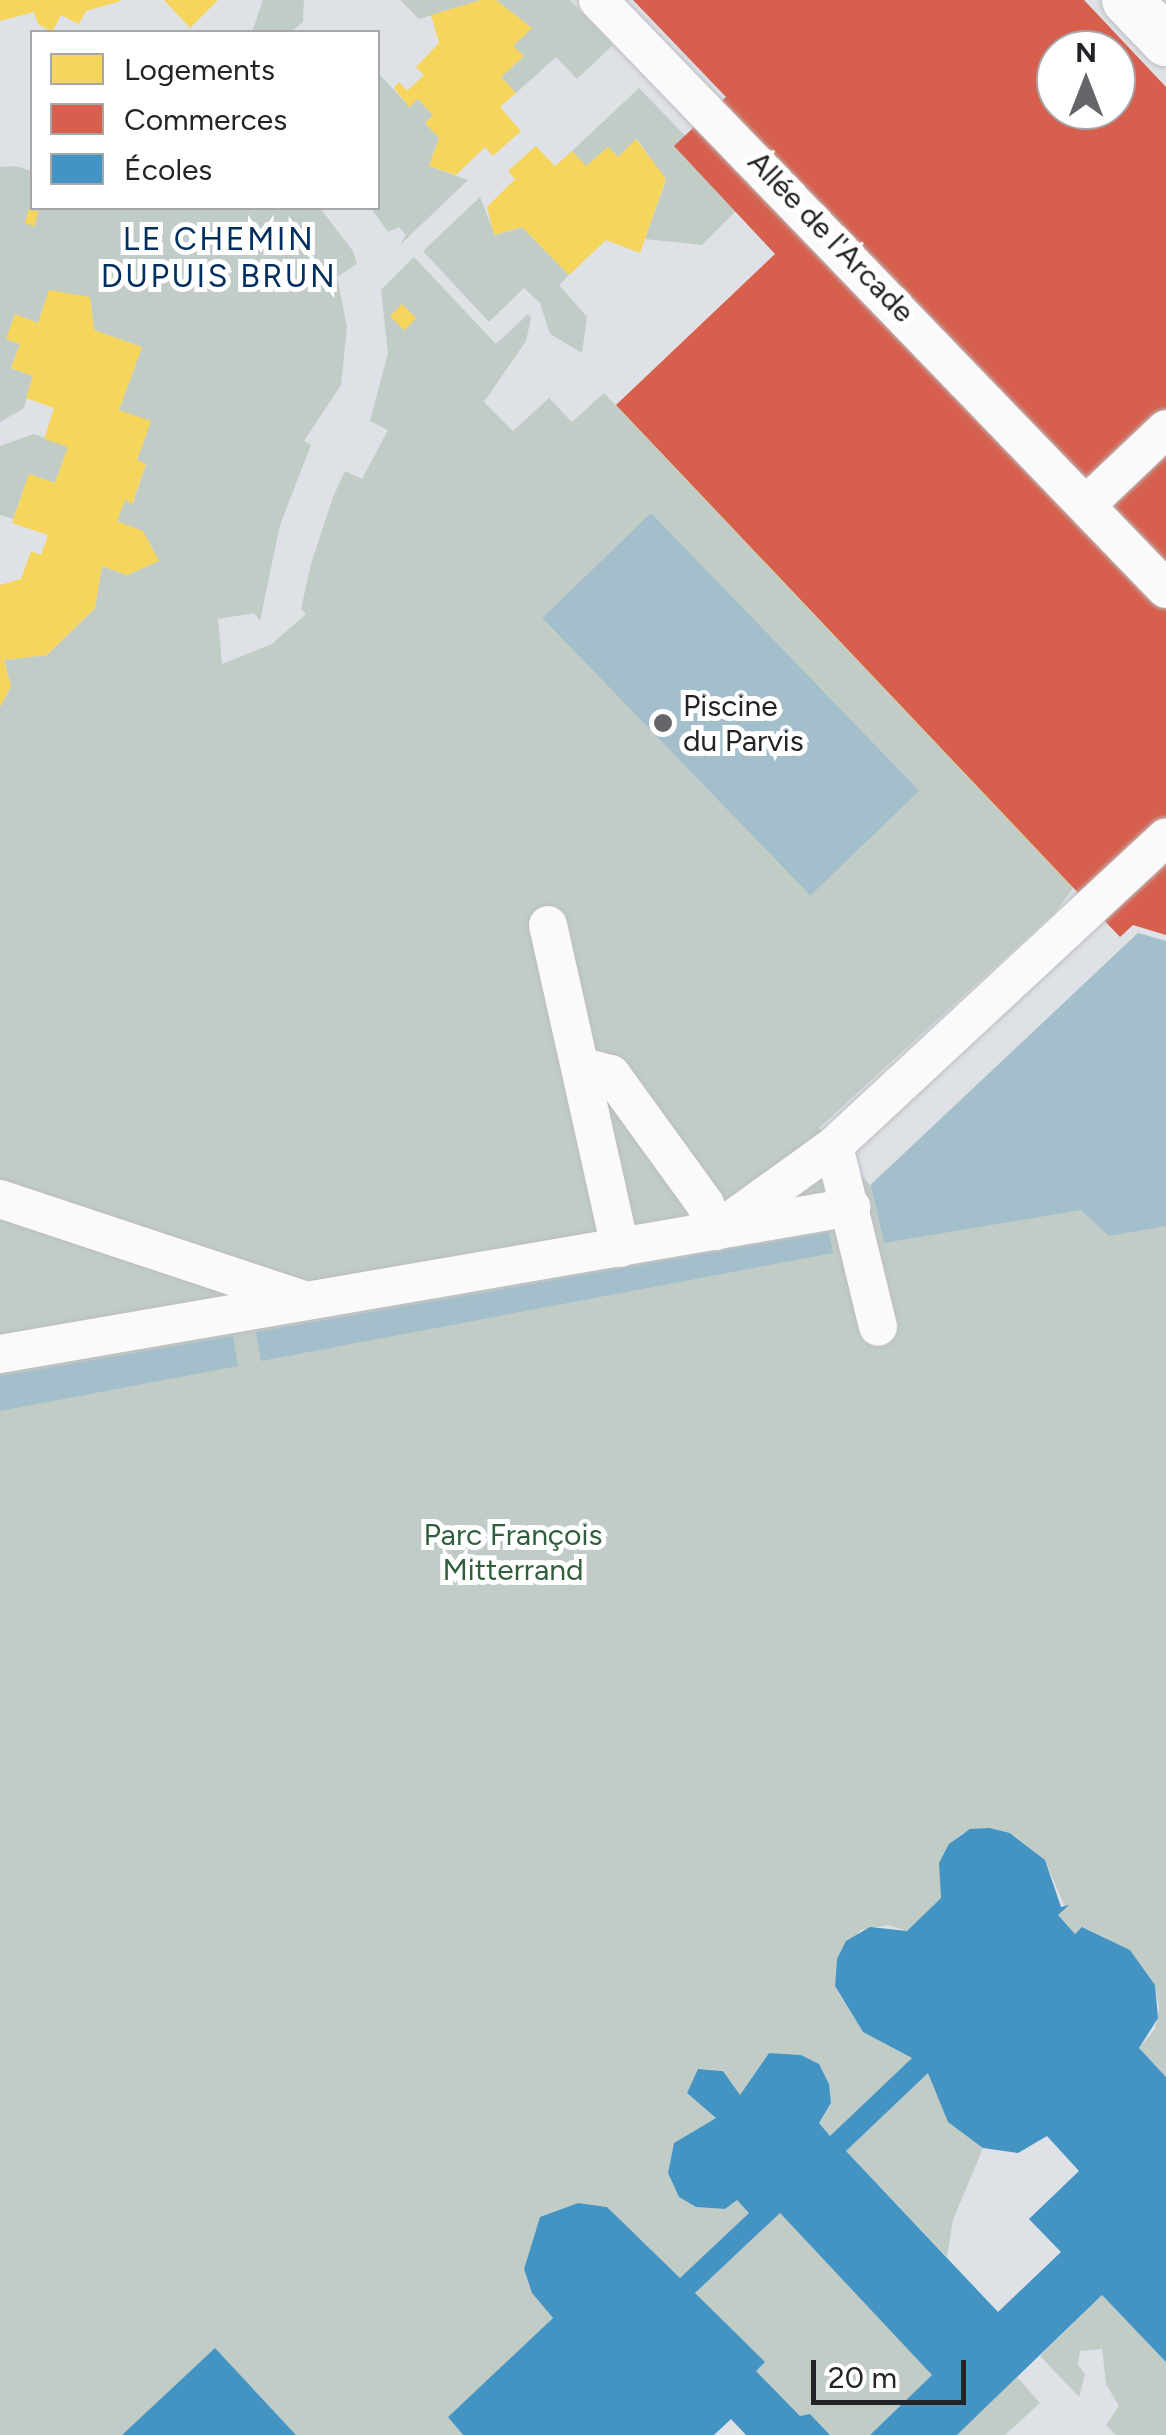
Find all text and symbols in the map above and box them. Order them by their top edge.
legend [30,30,380,210]
north arrow [1036,30,1136,130]
text: N [1075,35,1097,69]
text: Logements [124,51,275,88]
text: Commerces [124,101,287,138]
street label: Allée de l'Arcade [740,144,922,330]
text: Écoles [124,151,212,188]
district label: LE CHEMIN DUPUIS BRUN [101,221,337,296]
place label: Piscine du Parvis [683,688,804,758]
marker: Piscine du Parvis [652,712,674,734]
park label: Parc François Mitterrand [424,1517,602,1588]
scale bar [816,2340,971,2402]
text: 20 m [828,2359,897,2396]

